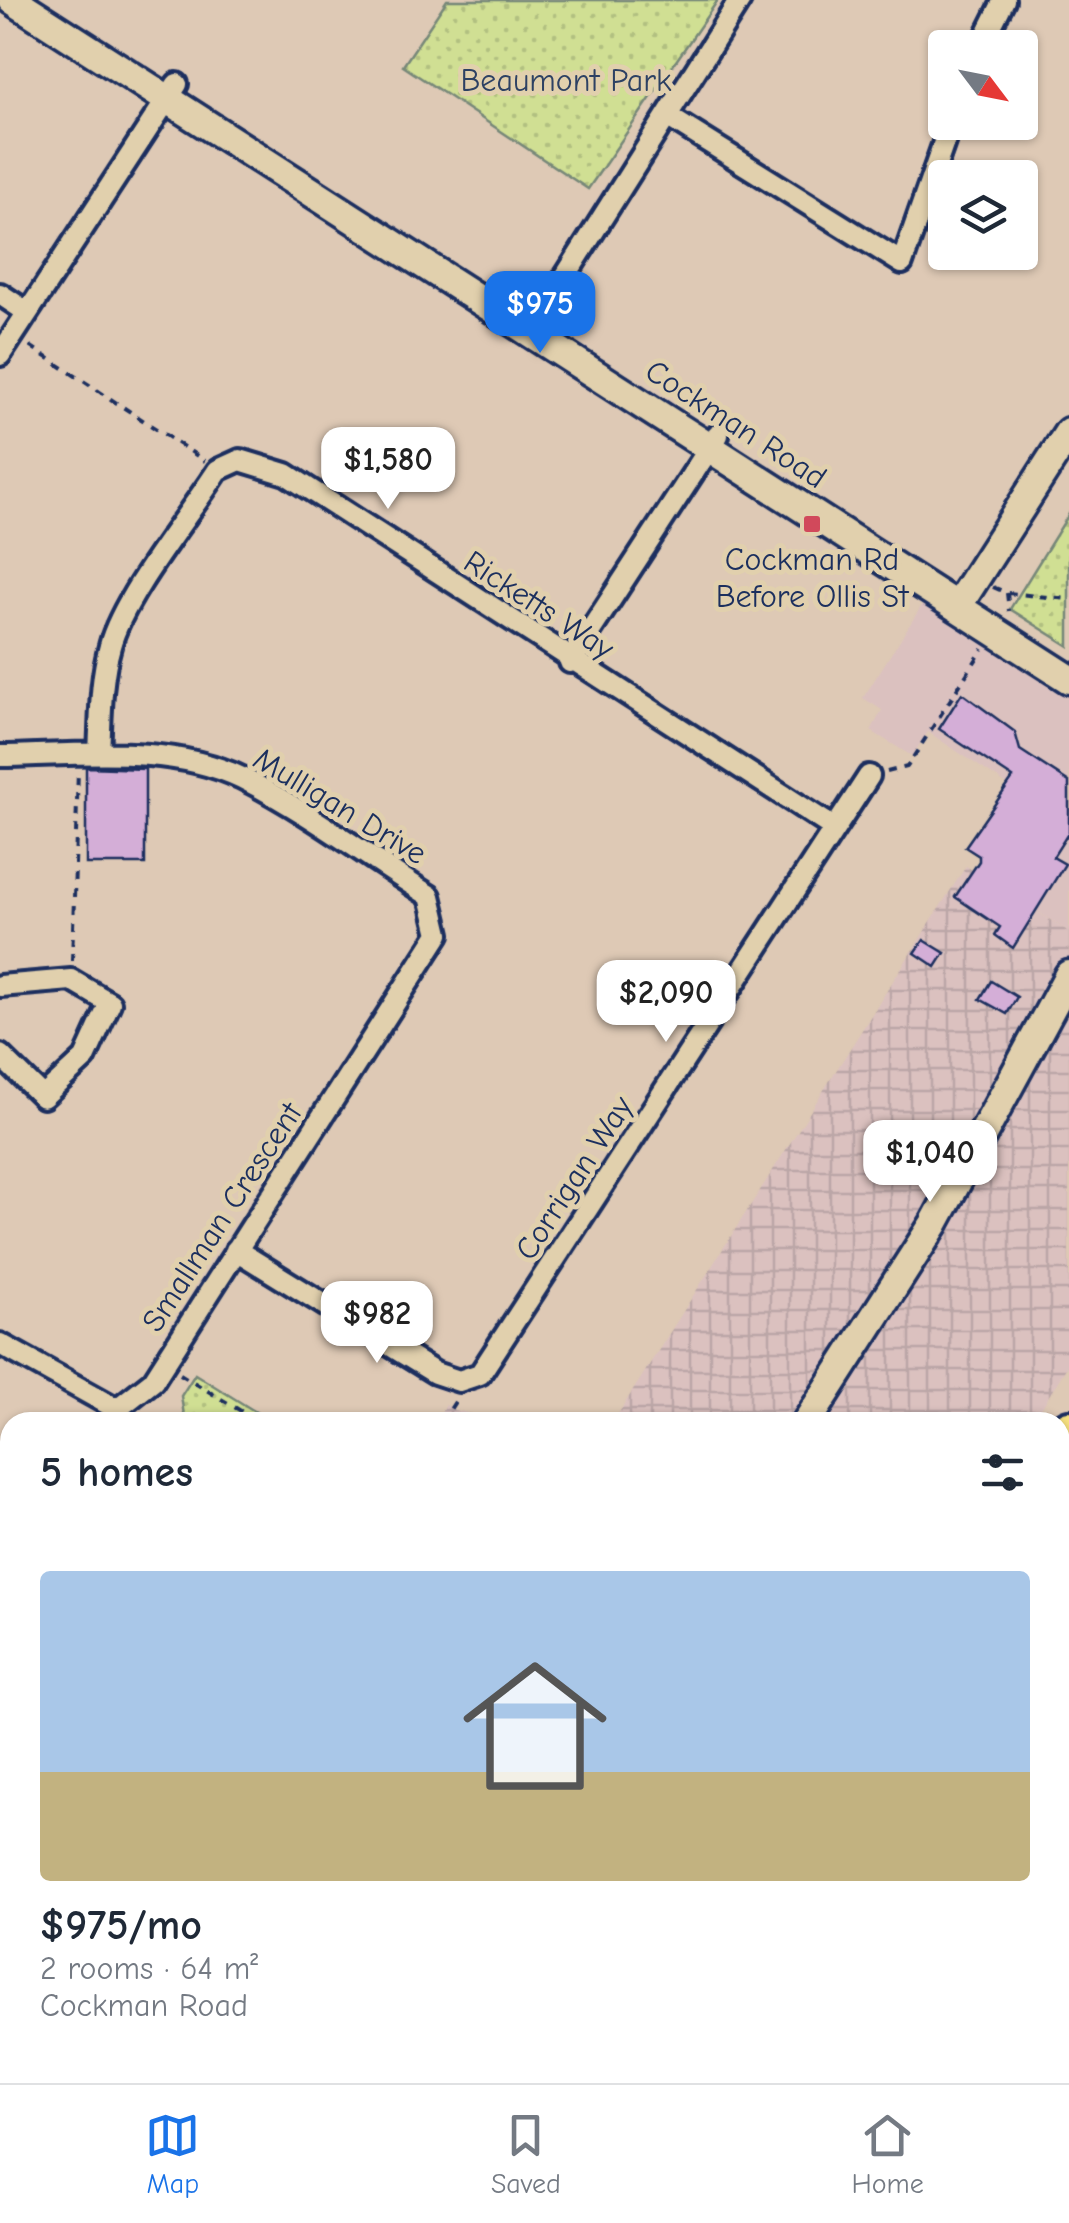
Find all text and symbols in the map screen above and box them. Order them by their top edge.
north arrow [928,30,1038,140]
map controls [928,30,1038,270]
park label: Beaumont Park [461,62,672,99]
button: layers [928,160,1038,270]
pin: $975 [481,271,599,356]
text: $975 [506,285,574,322]
street label: Cockman Road [639,352,833,496]
pin: $1,580 [307,427,469,512]
text: $1,580 [343,441,433,478]
marker: Cockman Rd Before Ollis St [801,513,823,535]
place label: Cockman Rd Before Ollis St [716,541,909,615]
street label: Ricketts Way [457,543,621,668]
street label: Mulligan Drive [247,740,433,872]
pin: $2,090 [585,960,747,1045]
text: $2,090 [619,974,713,1011]
street label: Corrigan Way [507,1089,641,1267]
street label: Smallman Crescent [134,1095,310,1338]
pin: $1,040 [849,1120,1011,1205]
text: $1,040 [885,1134,975,1171]
pin: $982 [318,1281,436,1366]
text: $982 [343,1295,411,1332]
icon: filters [975,1445,1030,1500]
text: 5 homes [40,1448,193,1497]
icon: home [445,1636,625,1816]
text: $975/mo [40,1901,202,1950]
text: 2 rooms · 64 m² [40,1950,258,1987]
text: Cockman Road [40,1987,248,2024]
tab: Map [145,2108,200,2200]
tab: Saved [491,2108,561,2200]
tab: Home [851,2108,924,2200]

